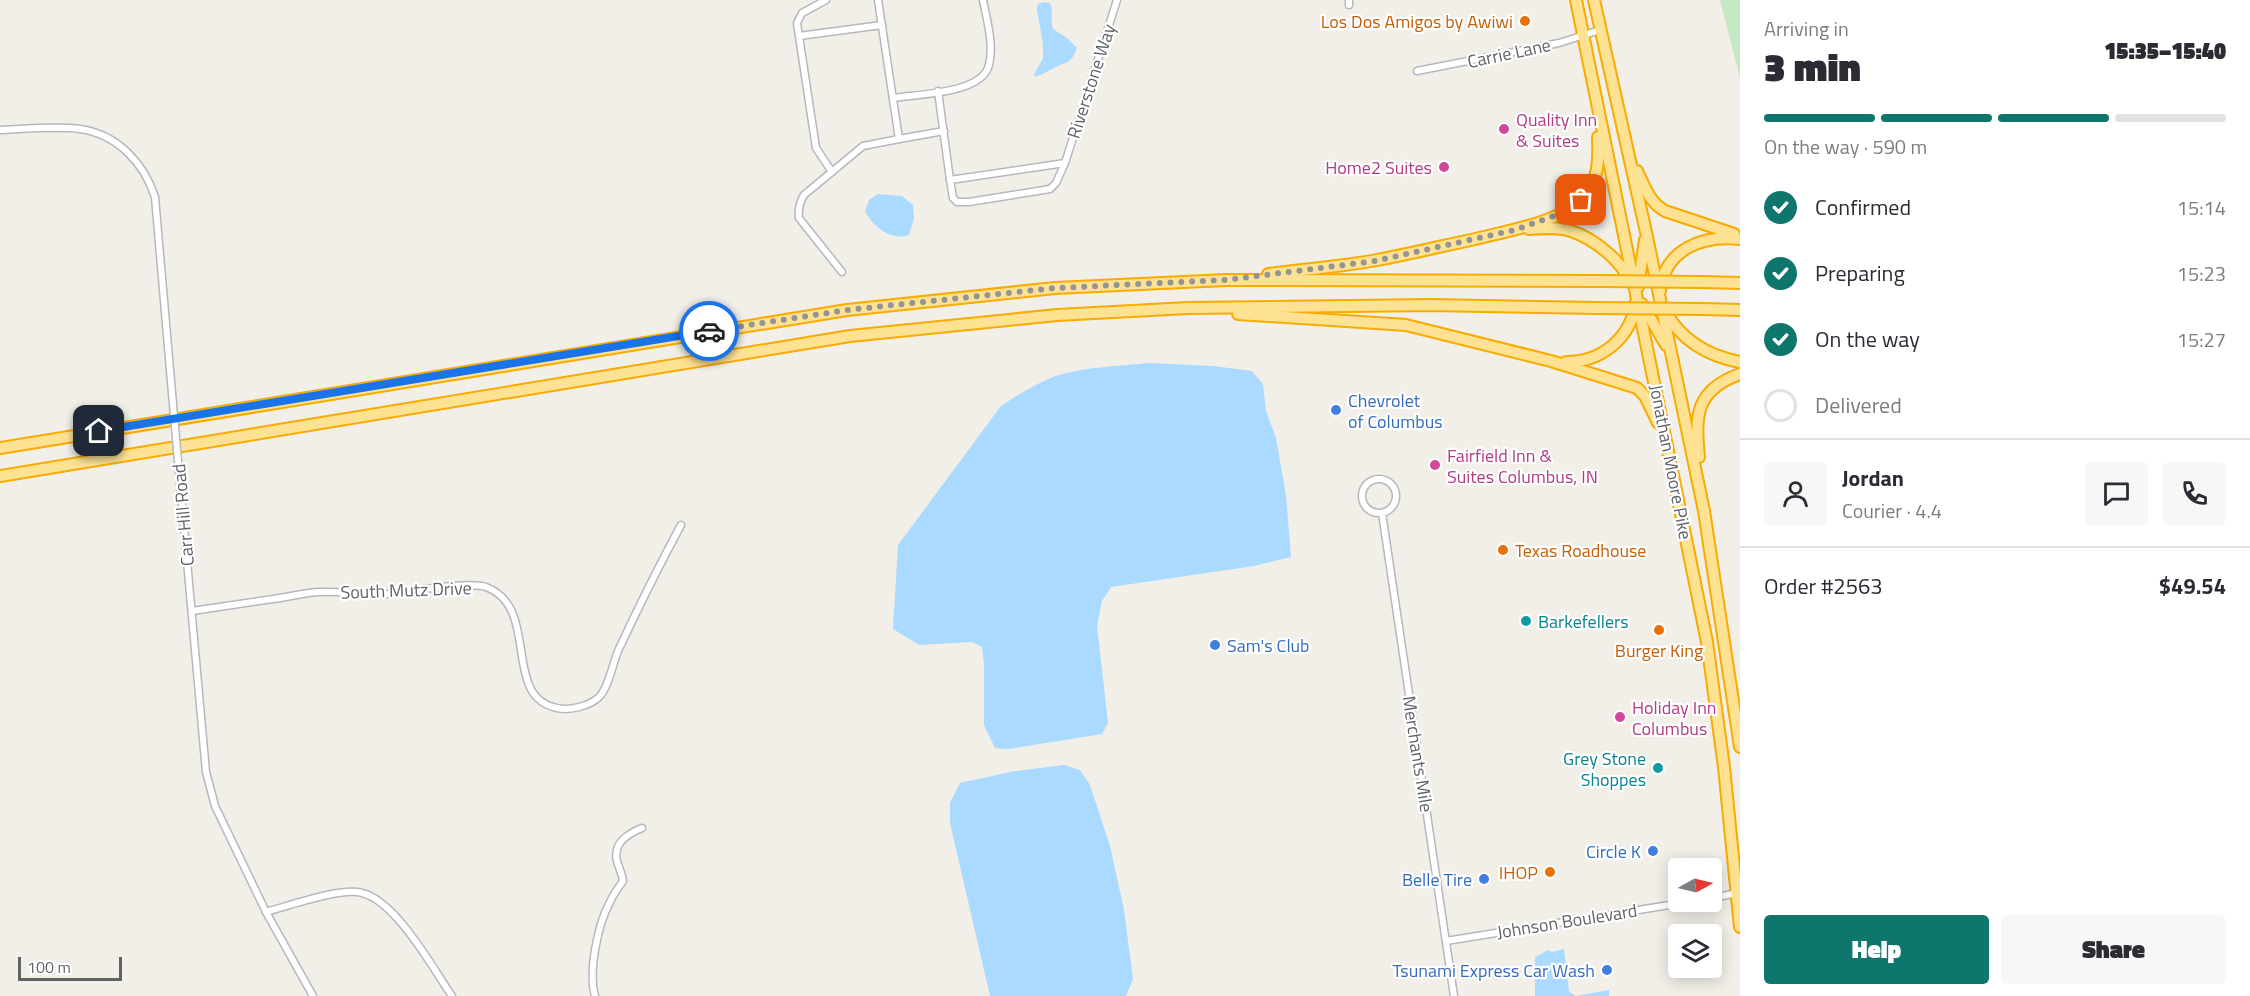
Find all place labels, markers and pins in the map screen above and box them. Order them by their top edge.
place label: Los Dos Amigos by Awiwi [1321,8,1513,35]
marker: Los Dos Amigos by Awiwi [1518,14,1532,28]
place label: Quality Inn & Suites [1516,106,1597,154]
marker: Quality Inn & Suites [1497,122,1511,136]
place label: Home2 Suites [1325,154,1432,181]
marker: Home2 Suites [1437,160,1451,174]
pin [1555,174,1606,225]
place label: Chevrolet of Columbus [1348,387,1443,435]
marker: Chevrolet of Columbus [1329,403,1343,417]
pin [73,405,124,456]
place label: Fairfield Inn & Suites Columbus, IN [1447,442,1598,490]
marker: Fairfield Inn & Suites Columbus, IN [1428,458,1442,472]
place label: Texas Roadhouse [1515,537,1646,564]
marker: Texas Roadhouse [1496,543,1510,557]
place label: Barkefellers [1538,608,1629,635]
marker: Barkefellers [1519,614,1533,628]
marker: Burger King [1652,623,1666,637]
place label: Sam's Club [1227,632,1310,659]
place label: Burger King [1615,637,1703,664]
marker: Sam's Club [1208,638,1222,652]
place label: Holiday Inn Columbus [1632,694,1717,742]
marker: Holiday Inn Columbus [1613,710,1627,724]
place label: Grey Stone Shoppes [1563,745,1646,793]
marker: Grey Stone Shoppes [1651,761,1665,775]
place label: Circle K [1586,838,1641,865]
marker: Circle K [1646,844,1660,858]
place label: IHOP [1499,859,1538,886]
marker: IHOP [1543,865,1557,879]
place label: Belle Tire [1402,866,1472,893]
marker: Belle Tire [1477,872,1491,886]
place label: Tsunami Express Car Wash [1392,957,1595,984]
marker: Tsunami Express Car Wash [1600,963,1614,977]

